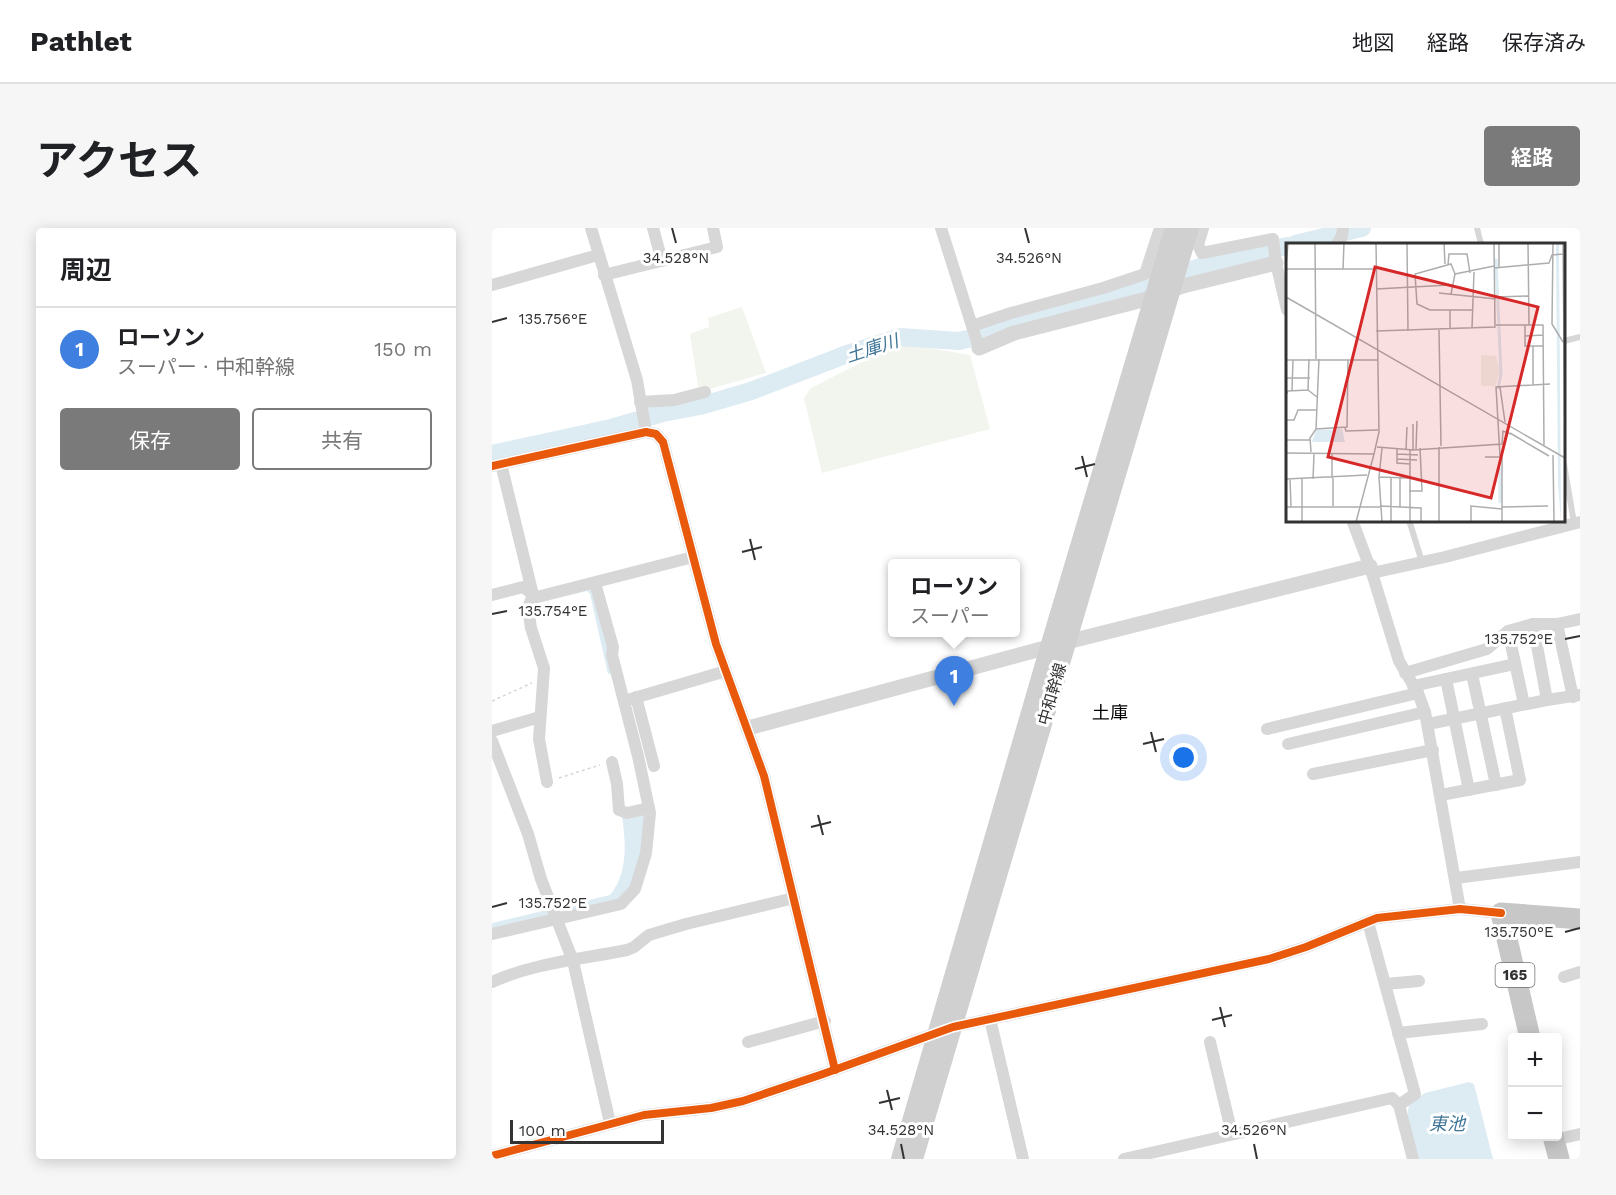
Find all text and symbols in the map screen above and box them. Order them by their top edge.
text: Pathlet [30,25,132,58]
text: 地図 [1352,30,1394,55]
text: 経路 [1427,30,1469,55]
text: 保存済み [1502,30,1586,55]
button: 経路 [1484,126,1580,186]
text: アクセス [36,136,202,185]
inset map [1286,243,1565,522]
text: 34.528°N [643,249,709,267]
text: 34.526°N [996,249,1062,267]
text: 周辺 [60,255,112,285]
text: 135.756°E [519,310,587,328]
text: ローソン [117,325,205,350]
water label: 土庫川 [843,329,903,366]
text: 1 [75,337,84,361]
text: 150 m [374,337,432,361]
text: スーパー · 中和幹線 [117,355,295,379]
button: 保存 [60,408,240,470]
button: 共有 [252,408,432,470]
popup [888,559,1020,637]
text: ローソン [910,574,998,599]
text: 135.754°E [519,602,587,620]
text: スーパー [910,604,990,628]
text: 135.752°E [1485,630,1553,648]
pin: 1 [934,656,974,706]
street label: 中和幹線 [1034,661,1070,727]
district label: 土庫 [1092,702,1128,723]
your location [1169,743,1198,772]
text: 135.752°E [519,894,587,912]
text: 135.750°E [1485,923,1553,941]
road number: 165 [1496,963,1534,987]
map controls [1508,1033,1562,1141]
button: + [1508,1033,1562,1087]
button: − [1508,1087,1562,1141]
water label: 東池 [1429,1113,1467,1134]
scale bar [510,1117,664,1144]
text: 100 m [519,1121,566,1140]
text: 34.528°N [868,1121,934,1139]
text: 34.526°N [1221,1121,1287,1139]

